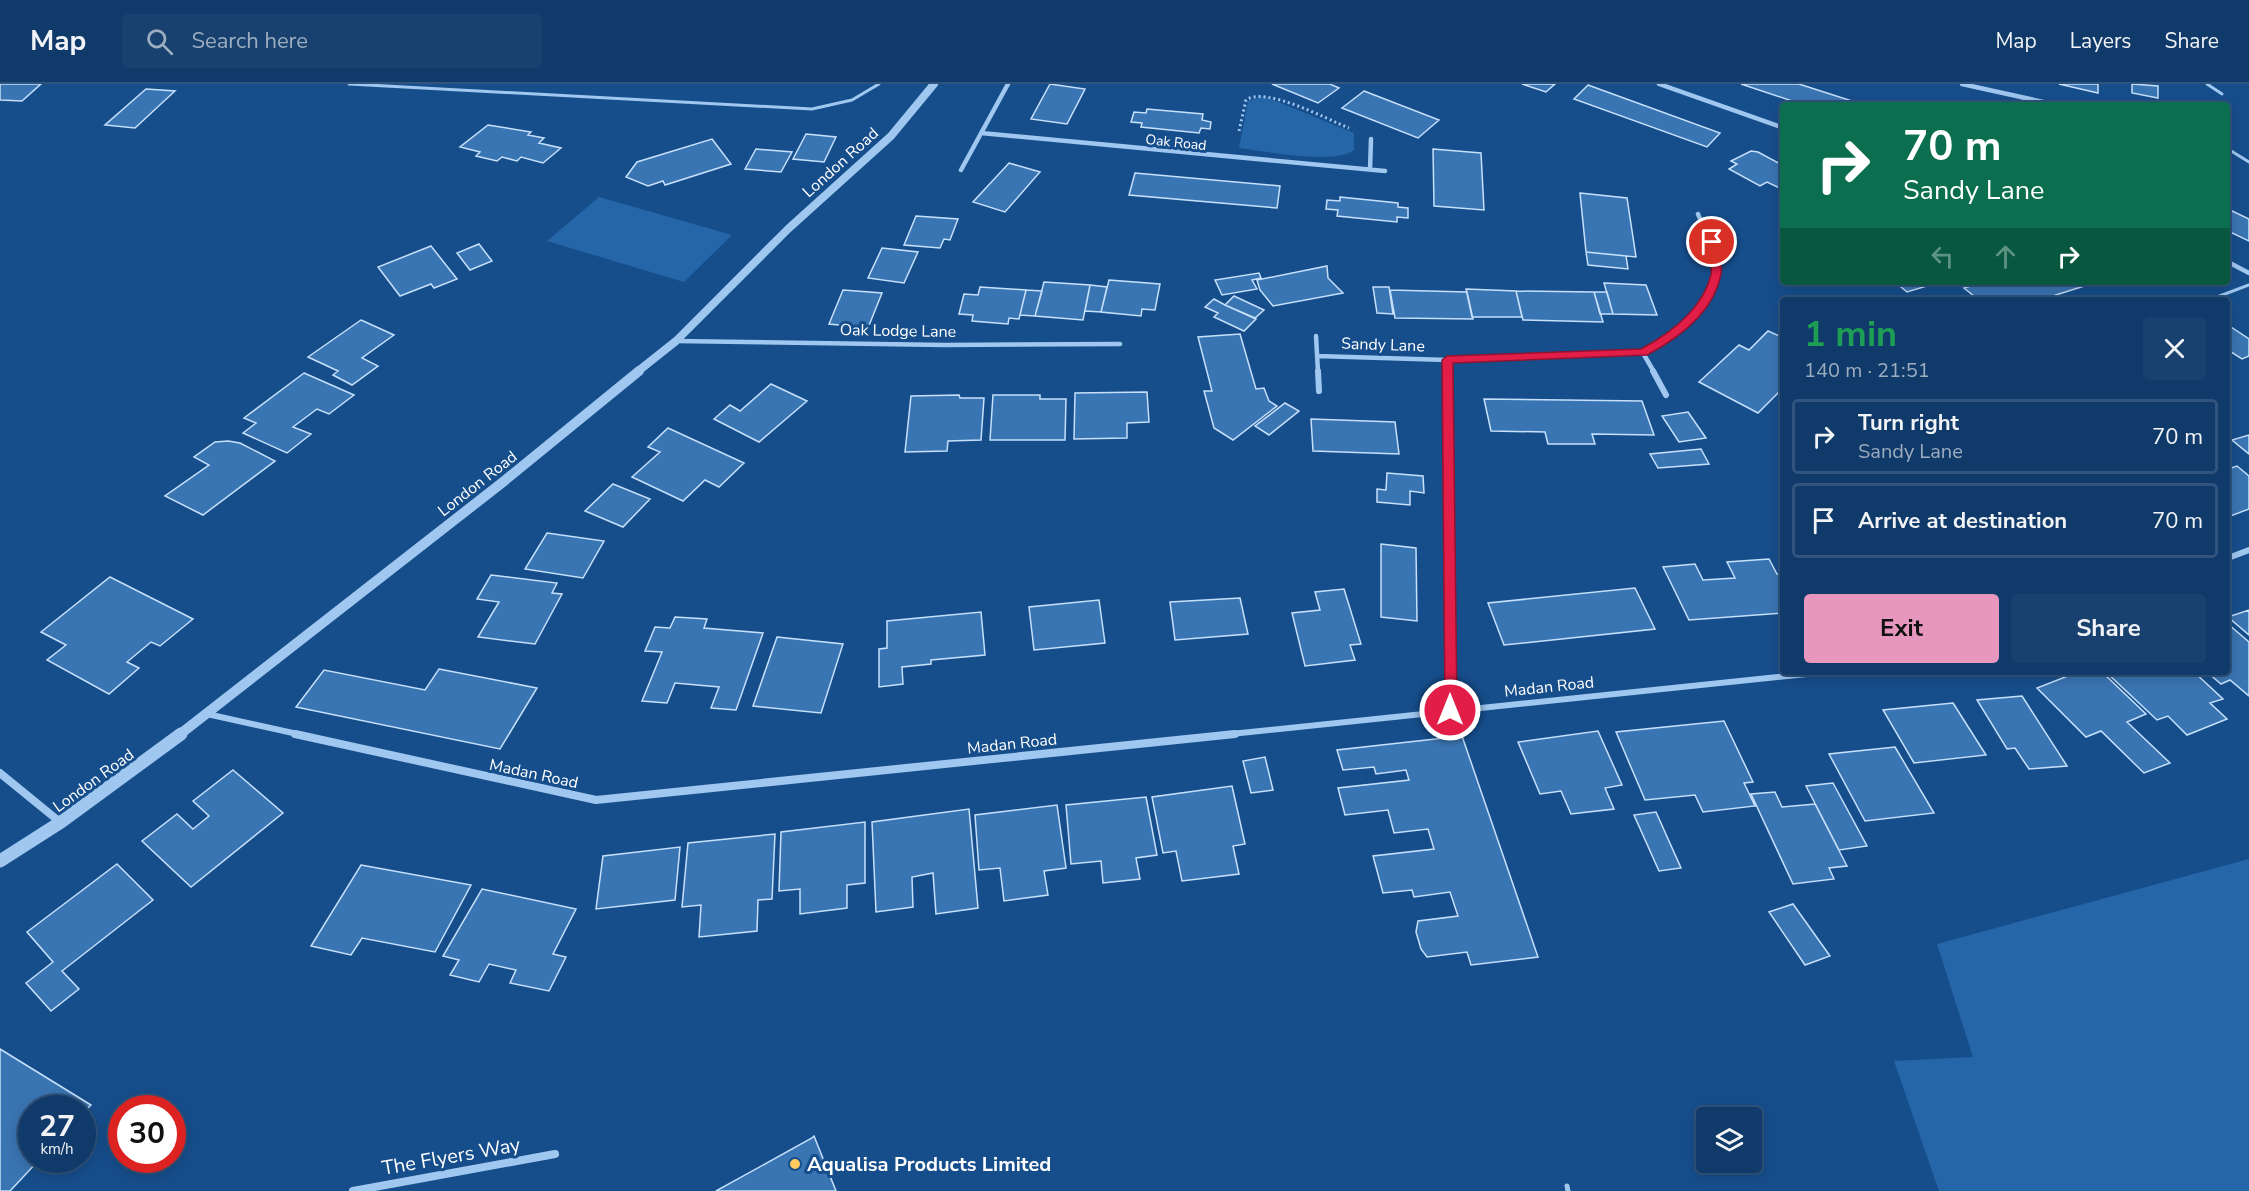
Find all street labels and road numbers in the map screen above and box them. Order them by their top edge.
street label: London Road [798,123,883,203]
street label: Oak Road [1144,130,1207,155]
street label: Oak Lodge Lane [840,319,956,343]
street label: Sandy Lane [1341,333,1425,357]
street label: London Road [433,446,522,522]
street label: Madan Road [1503,671,1595,703]
street label: Madan Road [966,728,1058,760]
street label: London Road [49,744,139,818]
street label: Madan Road [487,754,580,794]
street label: The Flyers Way [380,1131,523,1182]

